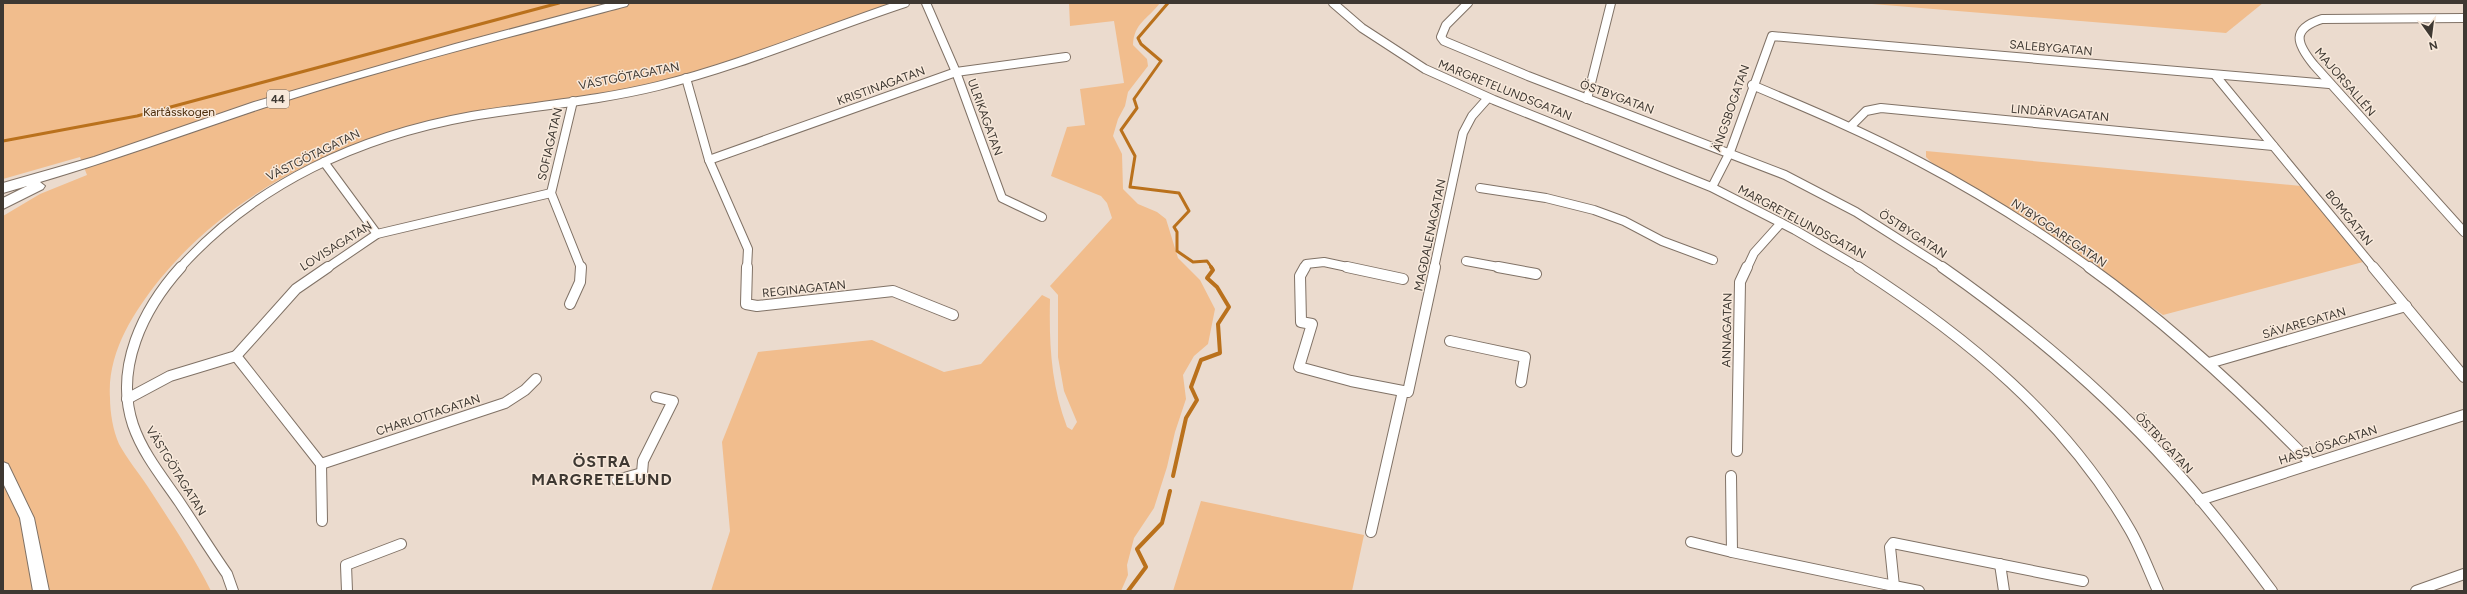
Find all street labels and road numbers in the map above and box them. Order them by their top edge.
street label: SALEBYGATAN [2009,37,2093,59]
street label: MAJORSALLÉN [2312,45,2378,119]
street label: MARGRETELUNDSGATAN [1436,57,1574,123]
street label: VÄSTGÖTAGATAN [577,59,681,93]
street label: ÄNGSBOGATAN [1710,63,1752,153]
street label: KRISTINAGATAN [835,64,927,108]
street label: ULRIKAGATAN [965,77,1005,157]
street label: ÖSTBYGATAN [1578,77,1656,117]
road number: 44 [267,90,289,108]
street label: LINDÄRVAGATAN [2010,102,2110,124]
street label: SOFIAGATAN [535,106,565,182]
street label: VÄSTGÖTAGATAN [264,126,362,184]
street label: MAGDALENAGATAN [1411,178,1449,292]
street label: MARGRETELUNDSGATAN [1736,182,1868,262]
street label: BOMGATAN [2322,188,2376,248]
street label: NYBYGGAREGATAN [2009,196,2109,270]
street label: ÖSTBYGATAN [1876,207,1950,261]
street label: LOVISAGATAN [297,218,375,274]
street label: REGINAGATAN [761,278,847,300]
street label: ANNAGATAN [1719,293,1735,367]
street label: SÄVAREGATAN [2261,304,2347,342]
street label: CHARLOTTAGATAN [374,392,482,438]
street label: ÖSTBYGATAN [2132,410,2196,476]
street label: HASSLÖSAGATAN [2277,422,2379,468]
street label: VÄSTGÖTAGATAN [143,424,209,518]

